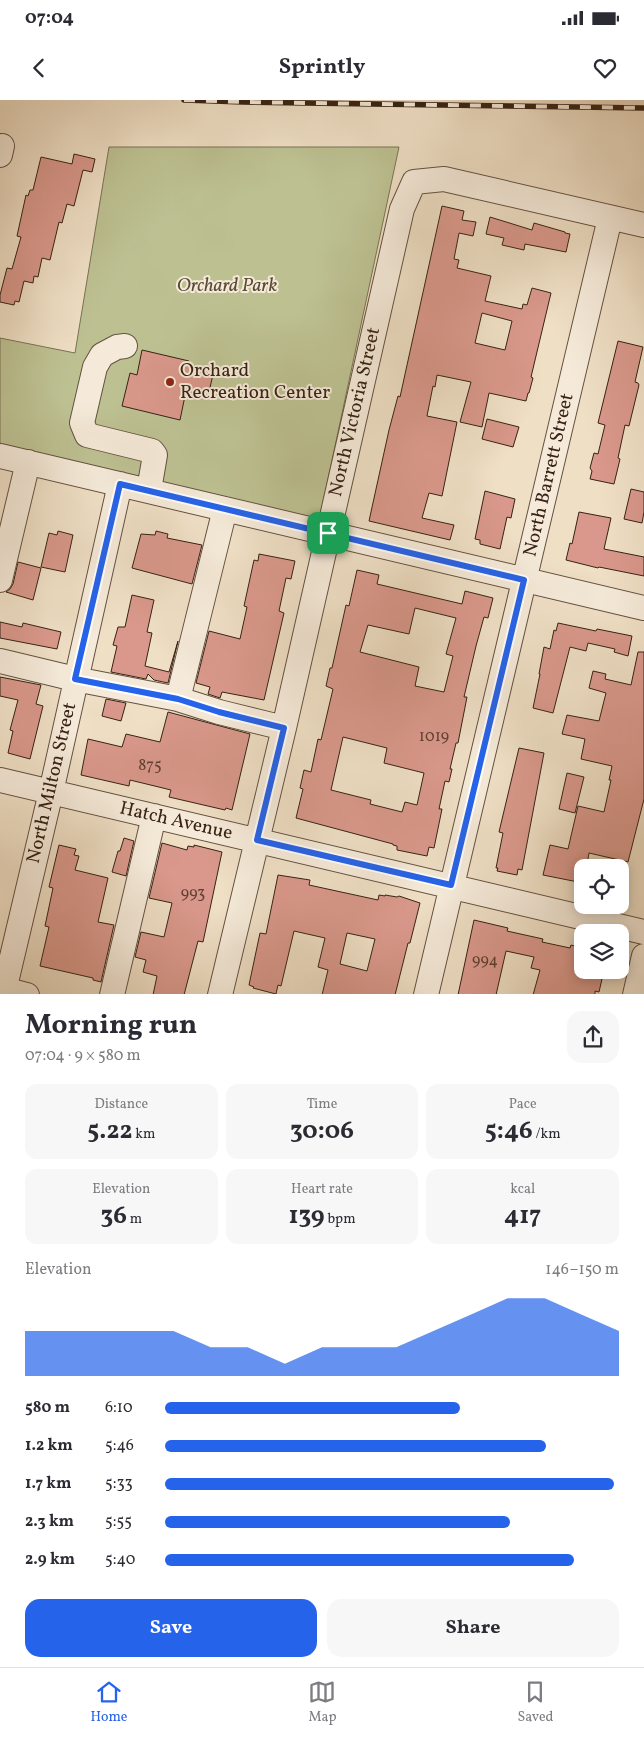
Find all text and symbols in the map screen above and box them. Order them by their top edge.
text: 07:04 [25,5,74,31]
text: Sprintly [279,52,365,83]
icon: back [25,54,53,82]
icon: heart [591,54,619,82]
park label: Orchard Park [177,273,277,299]
street label: North Victoria Street [323,324,387,499]
place label: Orchard Recreation Center [180,358,330,406]
marker: Orchard Recreation Center [164,376,176,388]
street label: North Barrett Street [518,390,581,559]
pin [307,512,349,554]
icon: arrive [314,519,342,547]
street label: North Milton Street [21,700,83,866]
house number: 1019 [419,726,449,748]
house number: 875 [138,755,162,777]
street label: Hatch Avenue [117,795,235,847]
map controls [574,859,629,979]
button: locate [574,859,629,914]
house number: 993 [181,883,205,905]
button: layers [574,924,629,979]
house number: 994 [472,950,498,972]
text: Morning run [25,1006,197,1045]
button: share [567,1011,619,1063]
text: 07:04 · 9 × 580 m [25,1045,141,1067]
text: Distance [95,1095,148,1114]
text: Time [307,1095,337,1114]
text: Pace [509,1095,537,1114]
text: 5.22 [87,1114,132,1149]
text: 30:06 [290,1114,354,1149]
text: 5:46 [485,1114,533,1149]
text: km [132,1125,155,1144]
text: /km [533,1125,561,1144]
text: Elevation [92,1180,150,1199]
text: Heart rate [291,1180,353,1199]
text: kcal [510,1180,535,1199]
text: 36 [100,1199,127,1234]
text: 139 [288,1199,325,1234]
text: 417 [504,1199,541,1234]
text: m [127,1210,142,1229]
text: bpm [325,1210,356,1229]
text: Elevation [25,1259,92,1281]
text: 146–150 m [545,1259,619,1281]
text: 580 m [25,1397,70,1419]
text: 6:10 [105,1397,133,1419]
text: 1.2 km [25,1435,73,1457]
text: 5:46 [105,1435,134,1457]
text: 1.7 km [25,1473,72,1495]
text: 5:33 [105,1473,133,1495]
text: 2.3 km [25,1511,74,1533]
text: 5:55 [105,1511,132,1533]
text: 2.9 km [25,1549,75,1571]
text: 5:40 [105,1549,135,1571]
button: Save [25,1599,317,1657]
button: Share [327,1599,619,1657]
tab: Home [90,1678,128,1727]
tab: Map [308,1678,336,1727]
tab: Saved [517,1678,554,1727]

